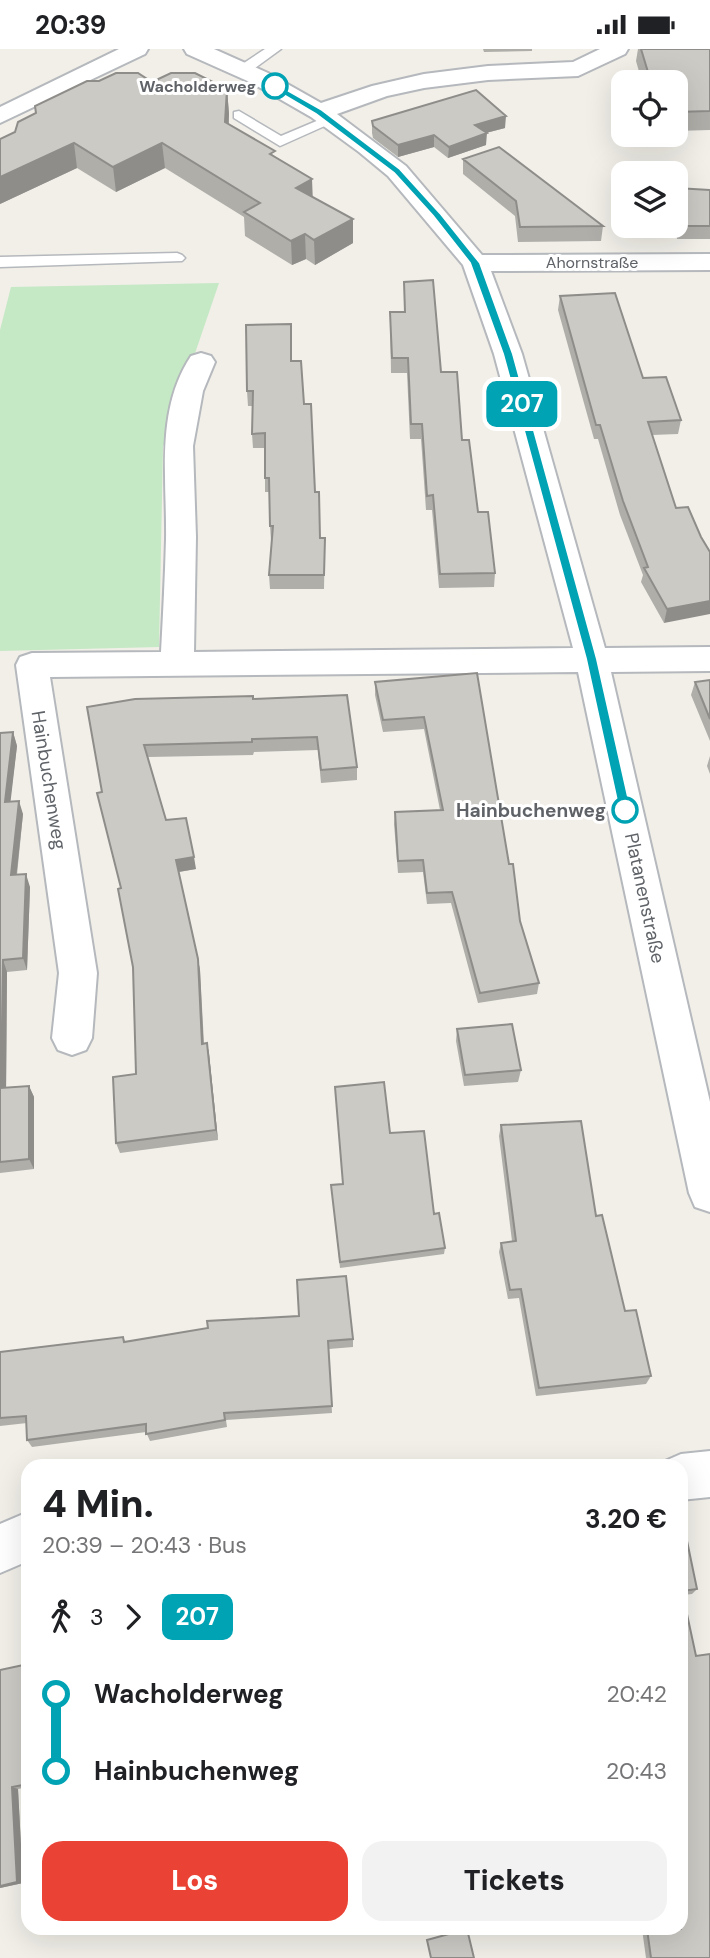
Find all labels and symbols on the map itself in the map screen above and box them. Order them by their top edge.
marker: Wacholderweg [262,73,288,99]
place label: Wacholderweg [139,76,256,97]
street label: Ahornstraße [546,252,638,273]
line badge: 207 [482,381,562,427]
street label: Hainbuchenweg [26,709,72,852]
marker: Hainbuchenweg [612,797,638,823]
place label: Hainbuchenweg [456,798,606,823]
street label: Platanenstraße [619,830,671,966]

